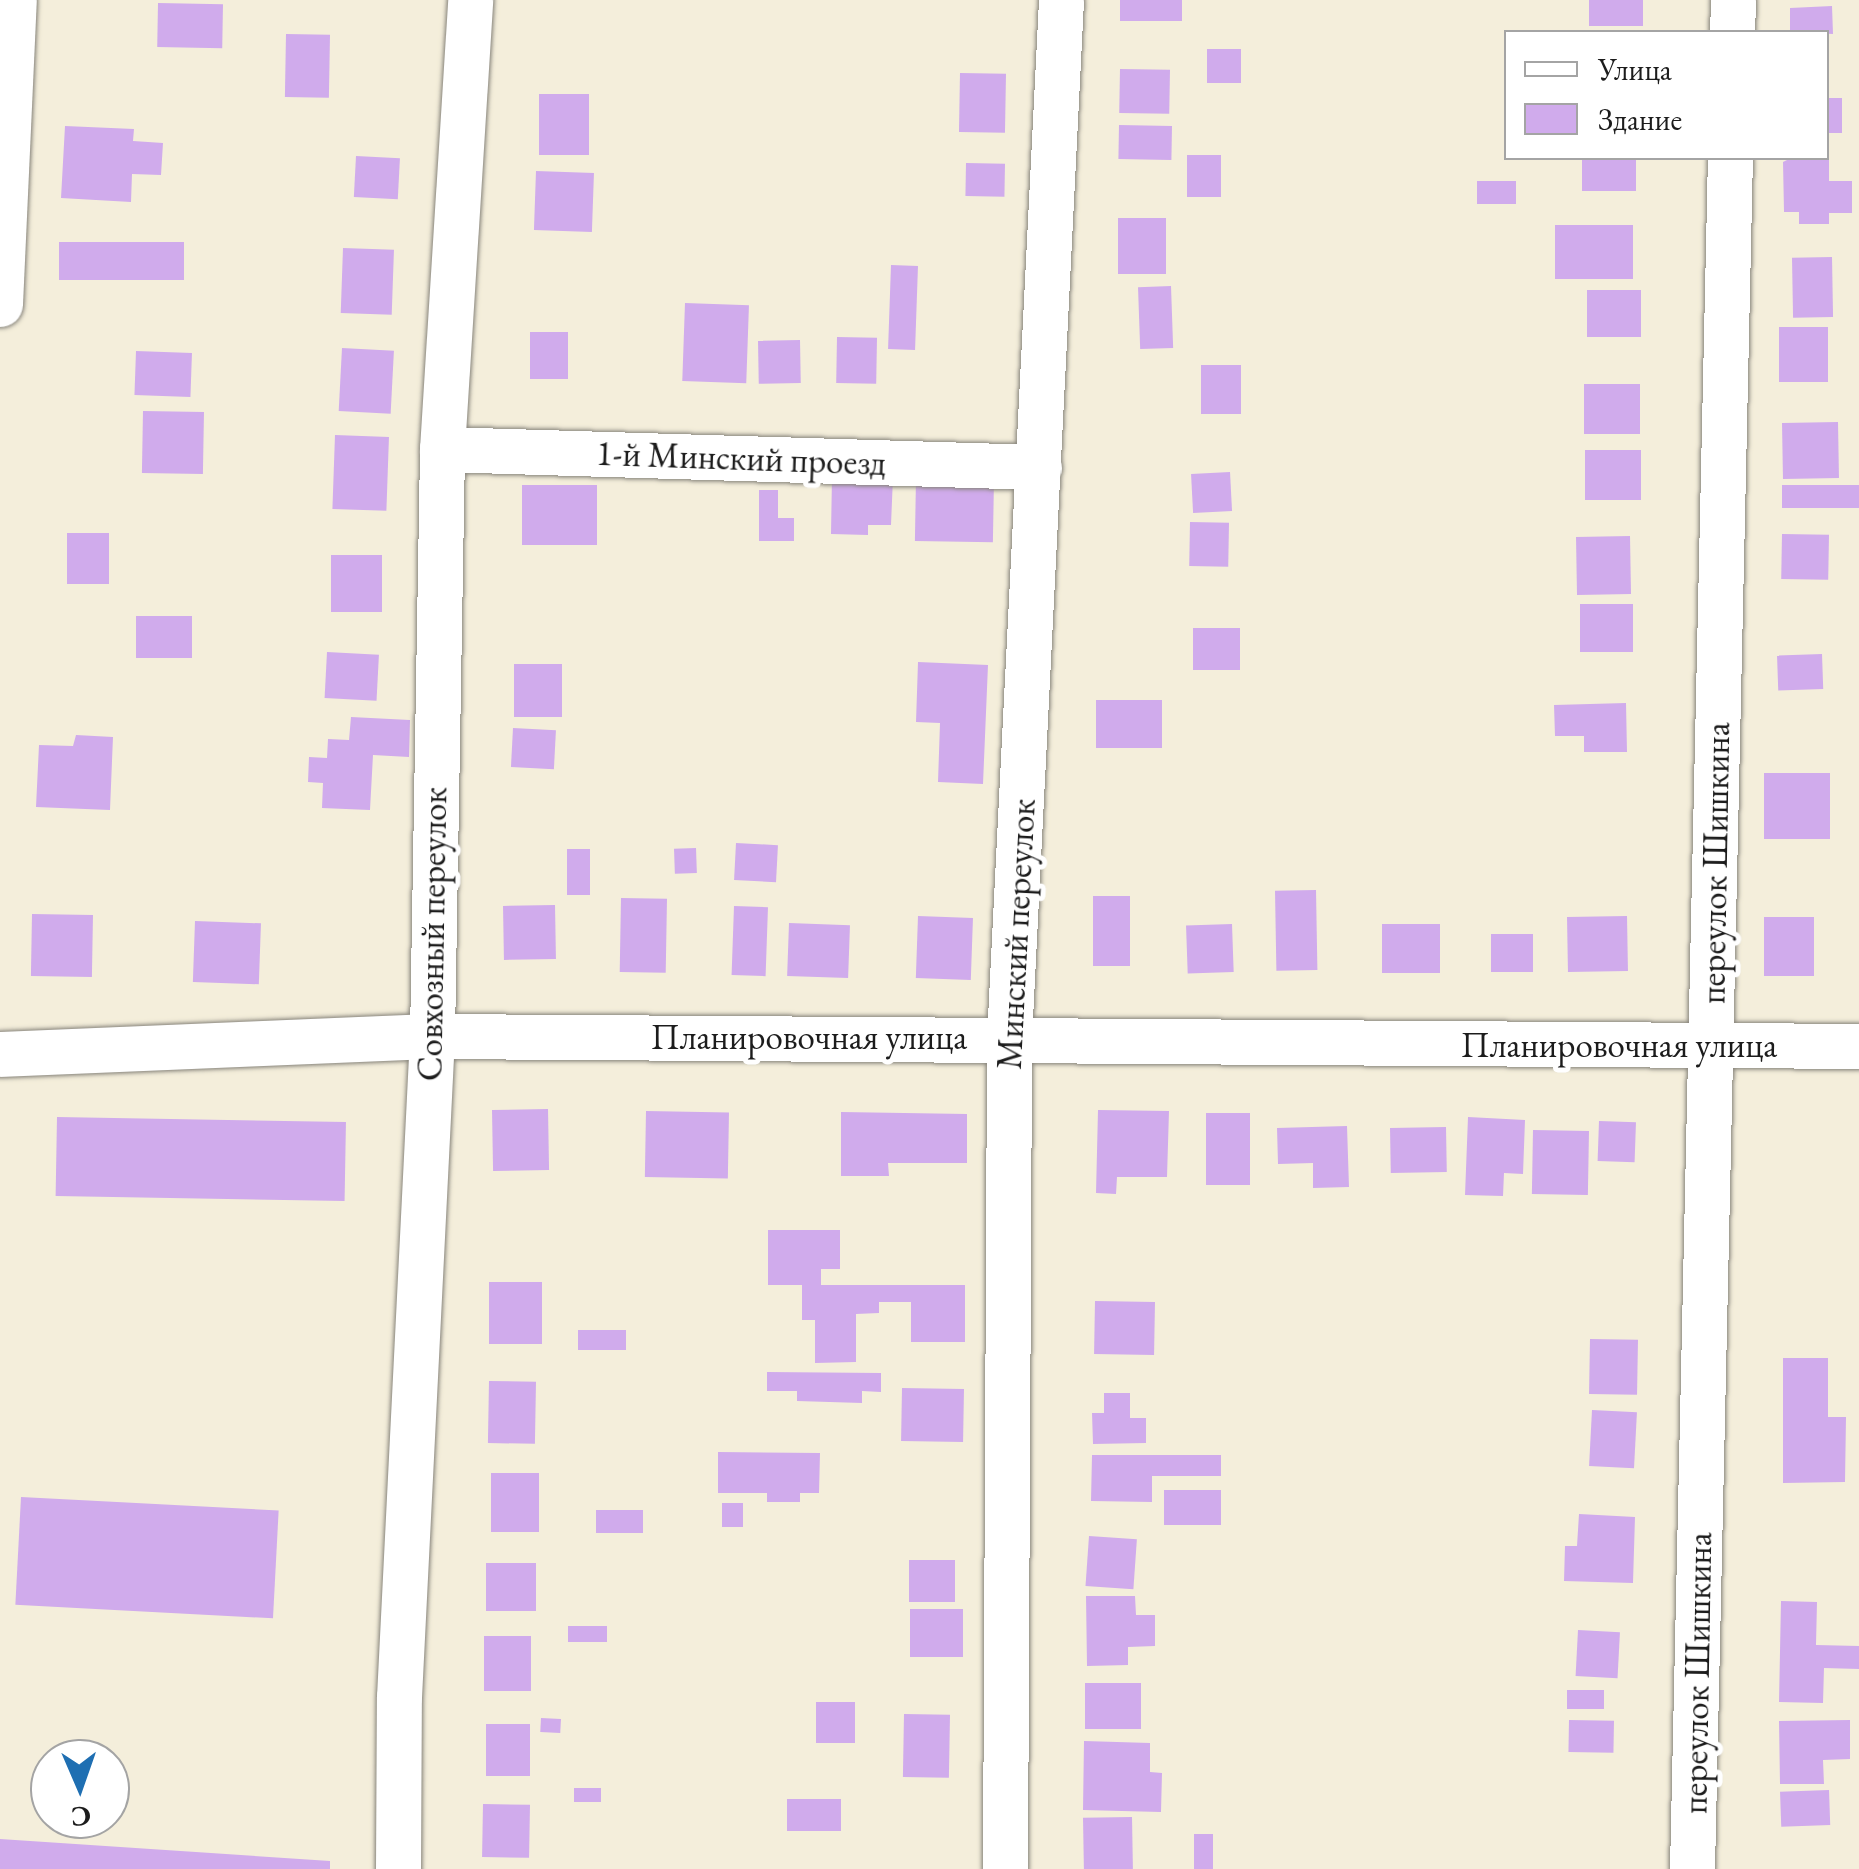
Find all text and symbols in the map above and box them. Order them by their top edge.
legend [1504,30,1829,160]
text: Улица [1598,50,1672,89]
text: Здание [1598,100,1682,139]
street label: 1-й Минский проезд [595,432,887,484]
street label: переулок Шишкина [1692,722,1738,1004]
street label: Совхозный переулок [408,786,456,1082]
street label: Минский переулок [988,798,1044,1070]
street label: Планировочная улица [651,1016,967,1058]
street label: Планировочная улица [1461,1024,1777,1066]
street label: переулок Шишкина [1674,1532,1720,1814]
north arrow [30,1739,130,1839]
text: С [70,1799,92,1835]

